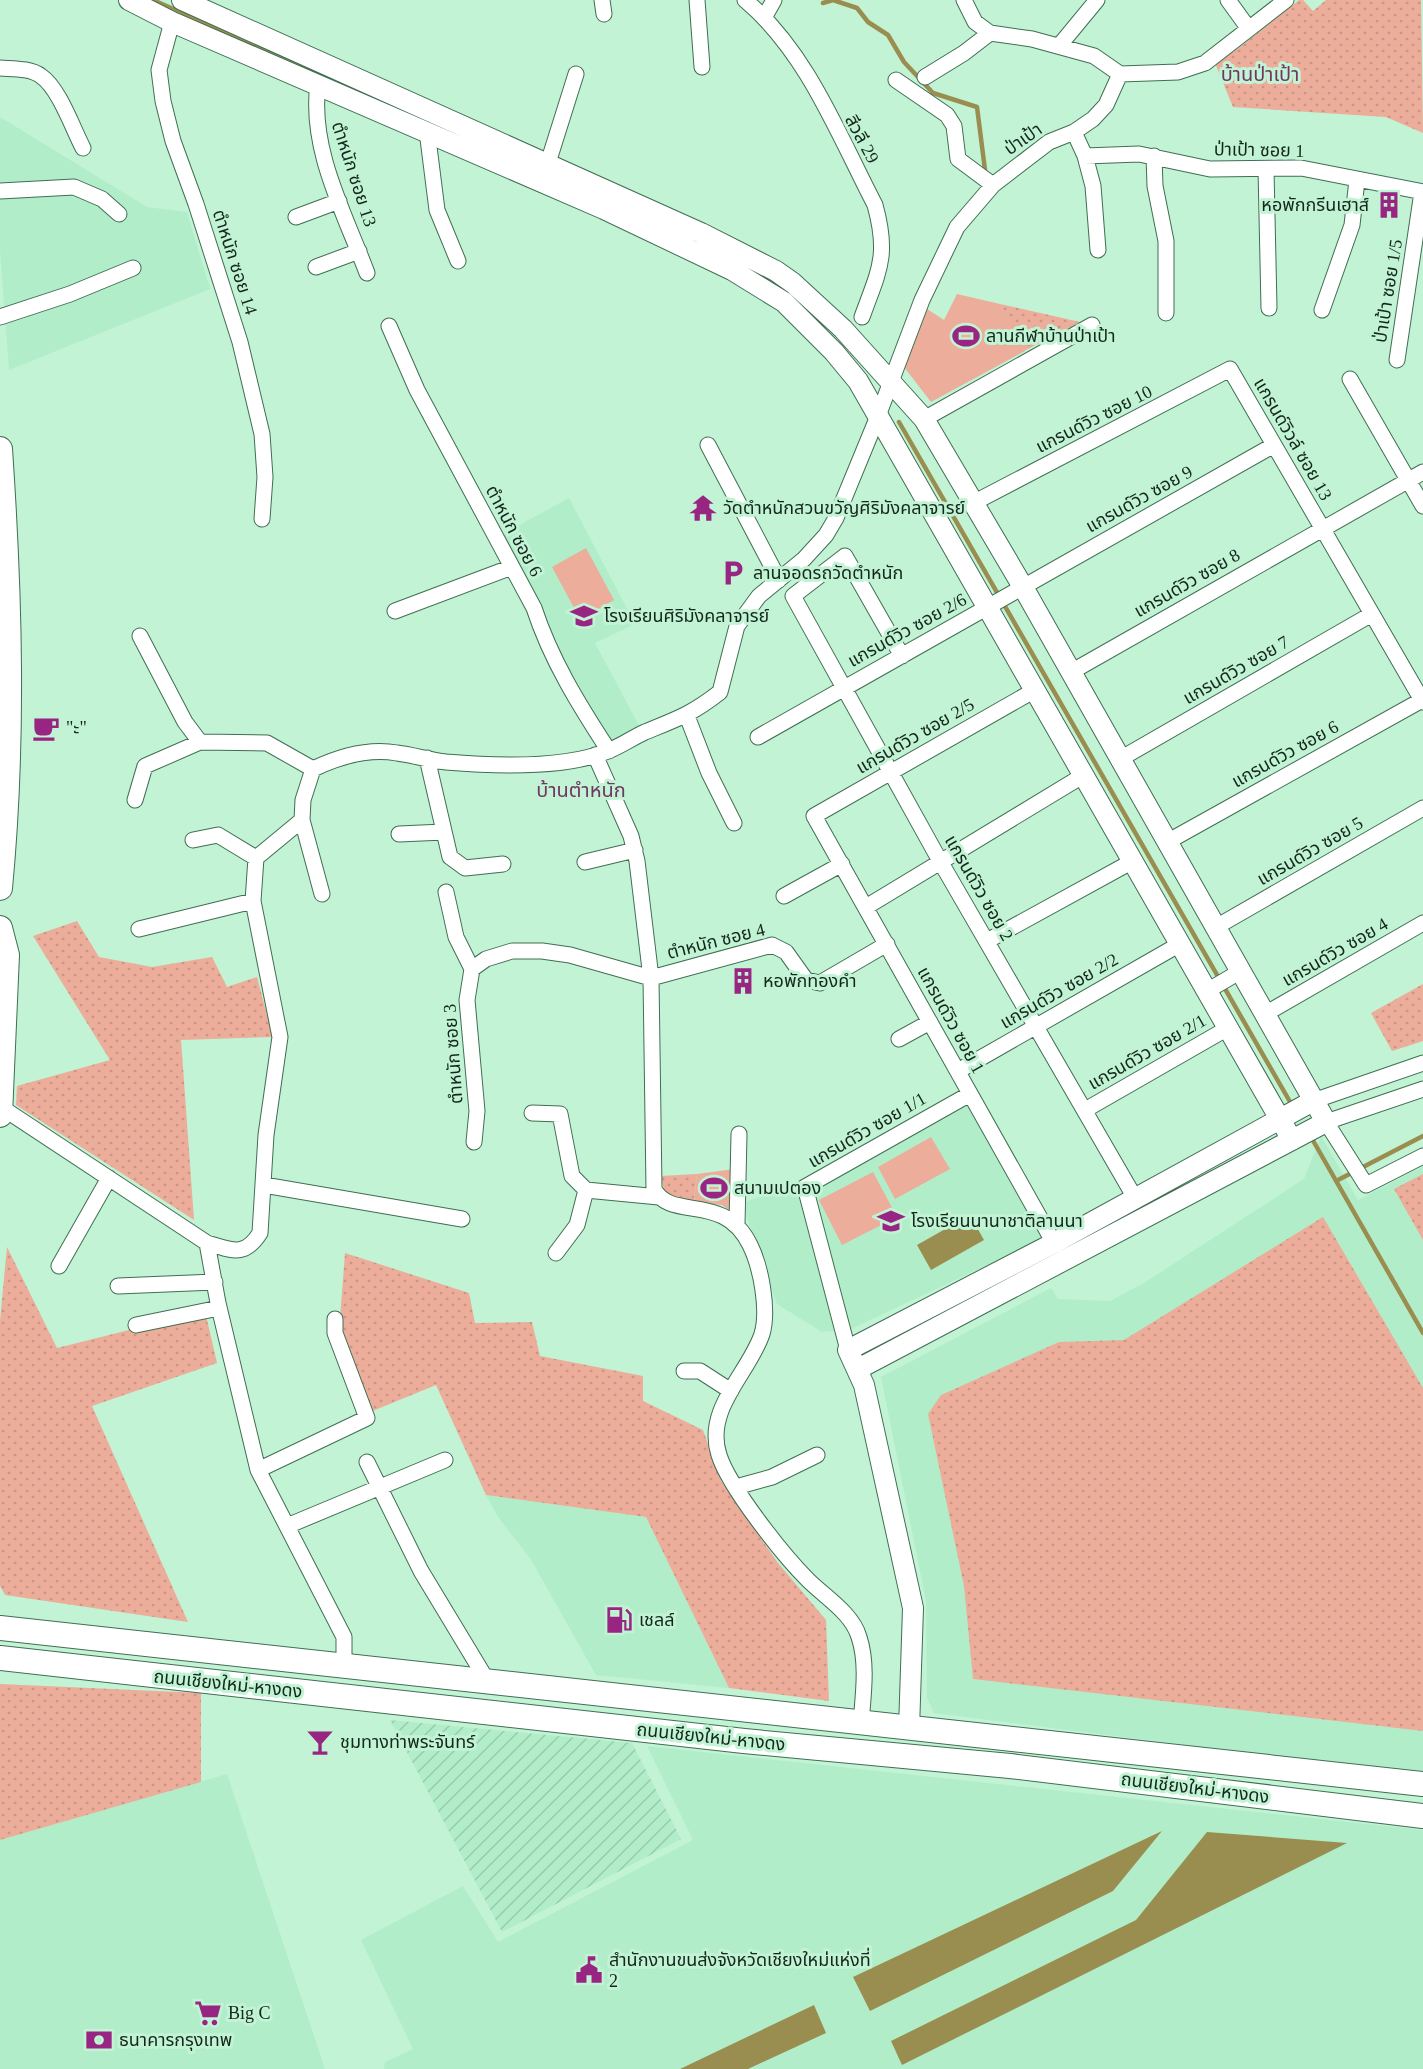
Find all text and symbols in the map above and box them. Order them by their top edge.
district label: บ้านป่าเป้า [1221,63,1299,85]
street label: สีวลี 29 [841,111,883,167]
street label: ตำหนัก ซอย 13 [328,119,380,229]
street label: ป่าเป้า [1000,119,1046,159]
street label: ป่าเป้า ซอย 1 [1214,139,1304,161]
building icon: หอพักกรีนเฮาส์ [1374,190,1404,220]
place label: หอพักกรีนเฮาส์ [1261,195,1369,215]
street label: ตำหนัก ซอย 14 [209,207,261,317]
street label: ป่าเป้า ซอย 1/5 [1370,238,1406,344]
sports icon: ลานกีฬาบ้านป่าเป้า [951,321,981,351]
place label: ลานกีฬาบ้านป่าเป้า [986,326,1115,346]
street label: แกรนด์วิวล์ ซอย 13 [1250,374,1336,504]
street label: แกรนด์วิว ซอย 10 [1033,381,1155,457]
street label: แกรนด์วิว ซอย 9 [1082,461,1196,537]
street label: ตำหนัก ซอย 6 [482,482,546,580]
temple icon: วัดตำหนักสวนขวัญศิริมังคลาจารย์ [688,493,718,523]
place label: วัดตำหนักสวนขวัญศิริมังคลาจารย์ [723,498,965,518]
street label: แกรนด์วิว ซอย 8 [1131,545,1243,621]
parking icon: ลานจอดรถวัดตำหนัก [718,558,748,588]
place label: ลานจอดรถวัดตำหนัก [753,563,903,583]
street label: แกรนด์วิว ซอย 2/6 [844,589,970,671]
school or university icon: โรงเรียนศิริมังคลาจารย์ [569,601,599,631]
place label: โรงเรียนศิริมังคลาจารย์ [604,606,769,626]
street label: แกรนด์วิว ซอย 7 [1180,632,1292,708]
street label: แกรนด์วิว ซอย 2/5 [853,694,977,778]
cafe icon: "ะ" [31,713,61,743]
street label: แกรนด์วิว ซอย 6 [1228,716,1342,792]
place label: "ะ" [66,718,87,738]
district label: บ้านตำหนัก [536,779,626,801]
street label: แกรนด์วิว ซอย 5 [1254,813,1366,889]
street label: แกรนด์วิว ซอย 2 [941,832,1017,944]
street label: แกรนด์วิว ซอย 4 [1279,914,1391,990]
street label: ตำหนัก ซอย 4 [665,919,767,963]
street label: แกรนด์วิว ซอย 2/2 [997,949,1121,1033]
street label: แกรนด์วิว ซอย 1 [913,963,989,1077]
building icon: หอพักทองคำ [728,966,758,996]
place label: หอพักทองคำ [763,971,857,991]
street label: ตำหนัก ซอย 3 [440,1003,466,1105]
street label: แกรนด์วิว ซอย 2/1 [1085,1010,1209,1094]
street label: แกรนด์วิว ซอย 1/1 [805,1088,929,1172]
sports icon: สนามเปตอง [699,1173,729,1203]
place label: สนามเปตอง [734,1178,821,1198]
school or university icon: โรงเรียนนานาชาติลานนา [876,1206,906,1236]
place label: โรงเรียนนานาชาติลานนา [911,1211,1083,1231]
fuel station icon: เชลล์ [604,1605,634,1635]
place label: เชลล์ [639,1610,675,1630]
street label: ถนนเชียงใหม่-หางดง [153,1666,303,1702]
street label: ถนนเชียงใหม่-หางดง [636,1719,786,1755]
bar icon: ชุมทางท่าพระจันทร์ [305,1727,335,1757]
place label: ชุมทางท่าพระจันทร์ [340,1732,476,1753]
street label: ถนนเชียงใหม่-หางดง [1120,1769,1270,1807]
place label: สำนักงานขนส่งจังหวัดเชียงใหม่แห่งที่ 2 [609,1947,871,1991]
public building icon: สำนักงานขนส่งจังหวัดเชียงใหม่แห่งที่ 2 [574,1955,604,1985]
supermarket icon: Big C [193,1998,223,2028]
place label: Big C [228,2003,271,2023]
bank icon: ธนาคารกรุงเทพ [84,2025,114,2055]
place label: ธนาคารกรุงเทพ [119,2030,232,2051]

